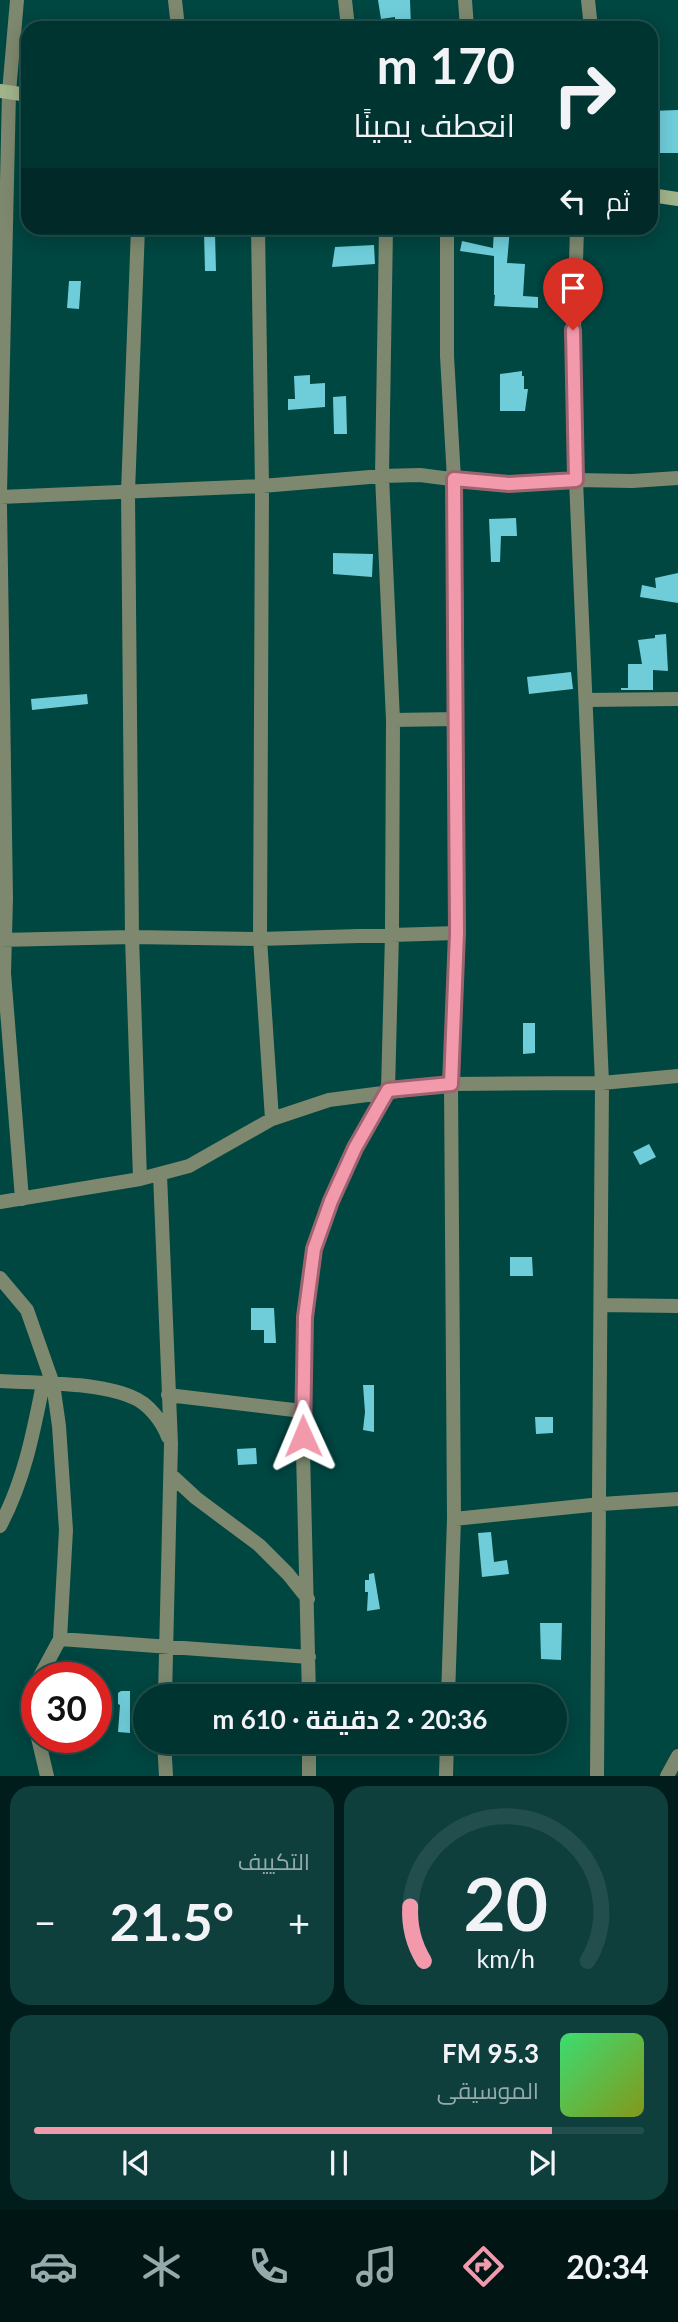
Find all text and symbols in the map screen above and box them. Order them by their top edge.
text: 170 m [377,36,515,94]
icon: right [539,49,630,140]
text: انعطف يمينًا [353,105,515,144]
icon: left [554,182,592,220]
text: ثم [606,185,630,217]
pin [543,258,603,330]
icon: arrive [554,269,592,307]
position arrow [266,1399,340,1473]
speed limit sign: 30 [21,1662,112,1753]
text: 20:36 · 2 دقيقة · 610 m [213,1703,487,1735]
text: التكييف [238,1847,310,1875]
text: 20 [464,1860,548,1948]
text: 21.5° [110,1890,234,1952]
text: − [34,1899,56,1945]
text: + [288,1899,310,1945]
text: km/h [477,1943,535,1973]
text: 95.3 FM [442,2037,539,2069]
text: الموسيقى [437,2076,539,2104]
icon: previous [117,2144,155,2182]
icon: pause [320,2144,358,2182]
icon: next [523,2144,561,2182]
icon: car [29,2242,78,2291]
icon: climate [137,2242,186,2291]
icon: phone [244,2242,293,2291]
icon: music [352,2242,401,2291]
icon: directions [459,2242,508,2291]
text: 20:34 [566,2247,649,2286]

